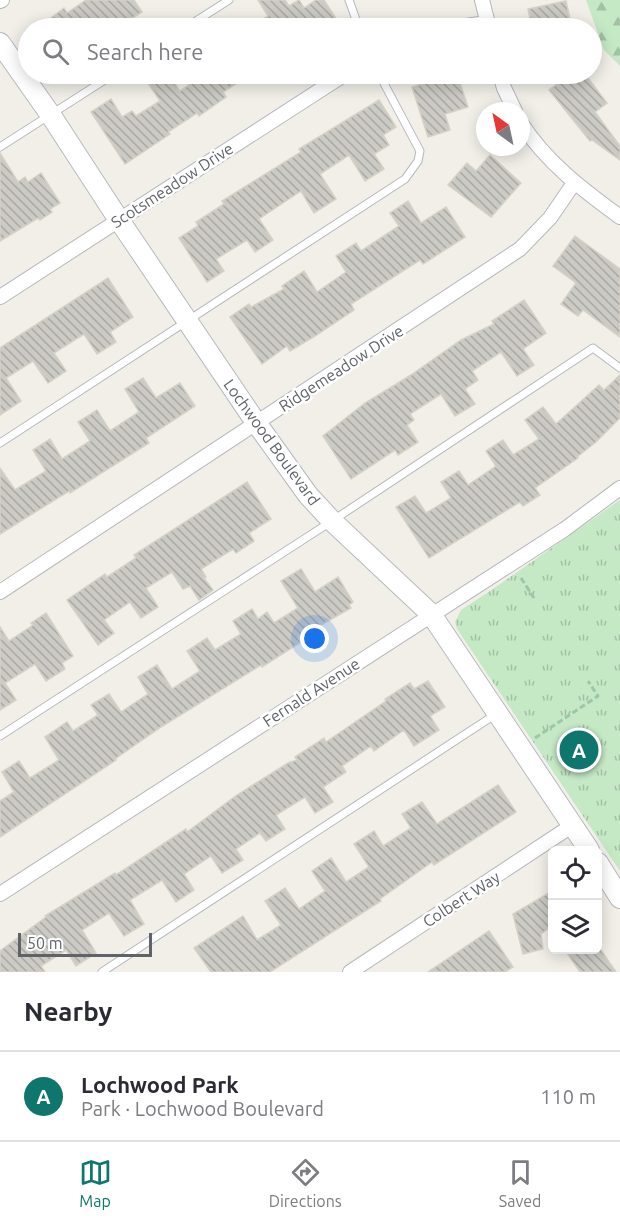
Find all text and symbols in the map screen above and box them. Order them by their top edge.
search box [18,18,602,84]
icon: search [39,35,72,68]
text: Search here [87,39,203,64]
north arrow [476,102,530,156]
street label: Scotsmeadow Drive [108,139,236,231]
street label: Ridgemeadow Drive [275,321,407,415]
street label: Lochwood Boulevard [220,376,324,508]
your location [300,624,329,653]
street label: Fernald Avenue [259,654,363,730]
pin: A [560,728,598,772]
map controls [548,846,602,954]
button: locate [548,846,602,900]
street label: Colbert Way [419,867,503,930]
button: layers [548,900,602,954]
scale bar [18,930,152,958]
text: 50 m [27,934,63,952]
text: Nearby [24,997,112,1026]
text: Lochwood Park [81,1072,239,1097]
text: A [36,1085,51,1108]
text: 110 m [540,1085,596,1108]
text: Park · Lochwood Boulevard [81,1097,324,1120]
tab: Map [79,1156,112,1210]
tab: Directions [269,1156,342,1210]
tab: Saved [499,1156,541,1210]

